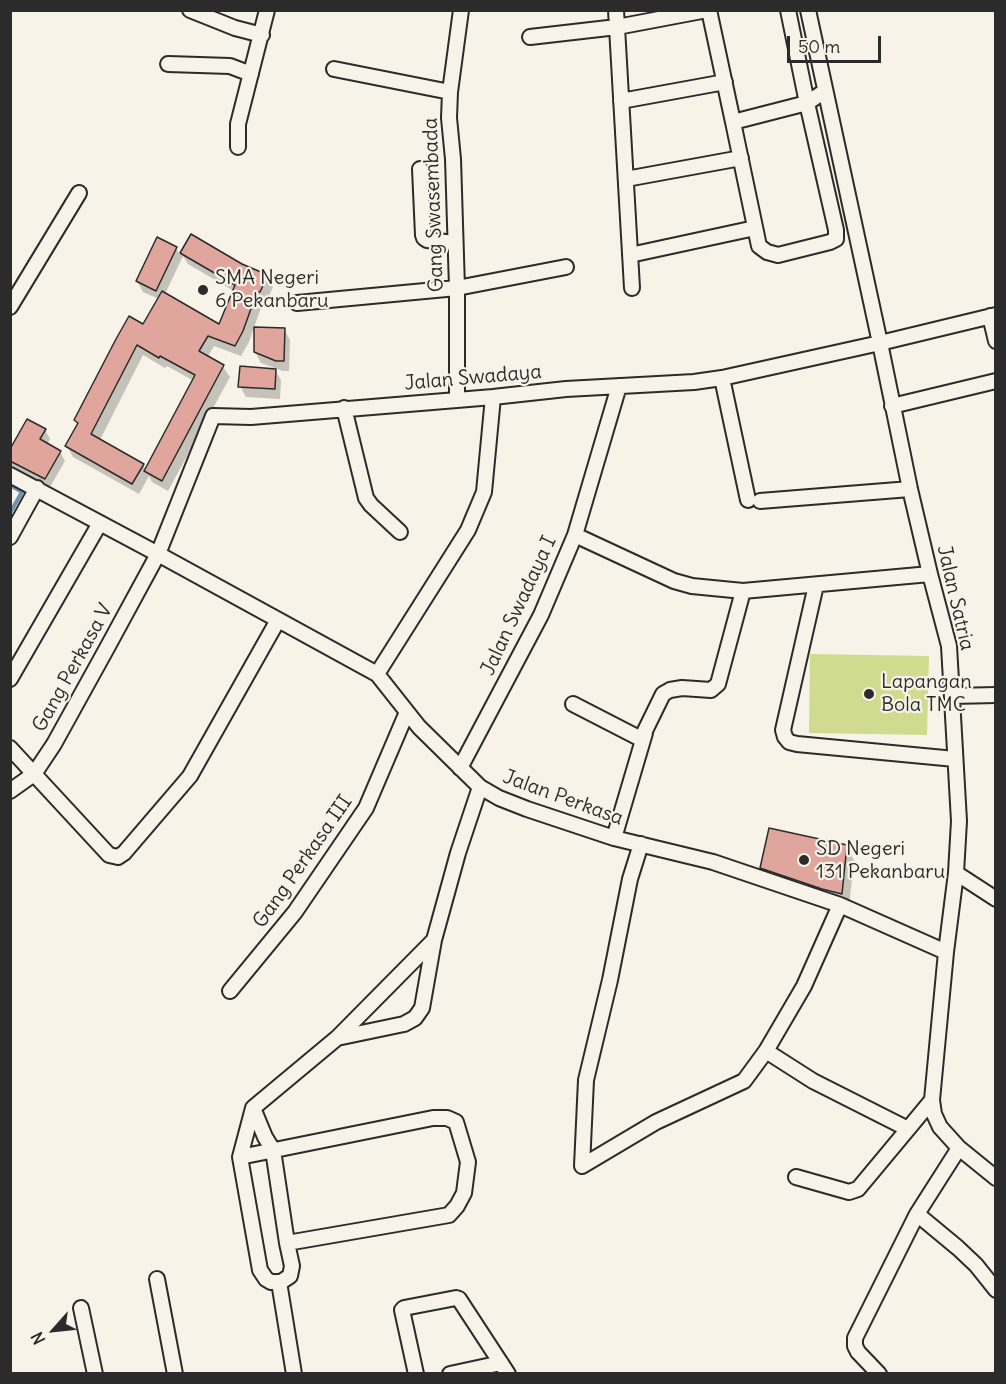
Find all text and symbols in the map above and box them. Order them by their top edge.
scale bar [790,24,884,62]
text: 50 m [798,35,840,58]
street label: Gang Swasembada [419,117,449,293]
place label: SMA Negeri 6 Pekanbaru [215,266,329,313]
marker: SMA Negeri 6 Pekanbaru [196,283,210,297]
street label: Jalan Swadaya [403,360,543,396]
street label: Jalan Swadaya I [476,532,562,680]
street label: Jalan Satria [931,543,979,653]
street label: Gang Perkasa V [28,600,118,736]
place label: Lapangan Bola TMC [881,670,972,717]
marker: Lapangan Bola TMC [862,687,876,701]
street label: Jalan Perkasa [500,765,626,831]
street label: Gang Perkasa III [248,791,358,933]
place label: SD Negeri 131 Pekanbaru [816,837,945,884]
marker: SD Negeri 131 Pekanbaru [797,853,811,867]
north arrow [24,1300,84,1360]
text: N [27,1329,49,1348]

